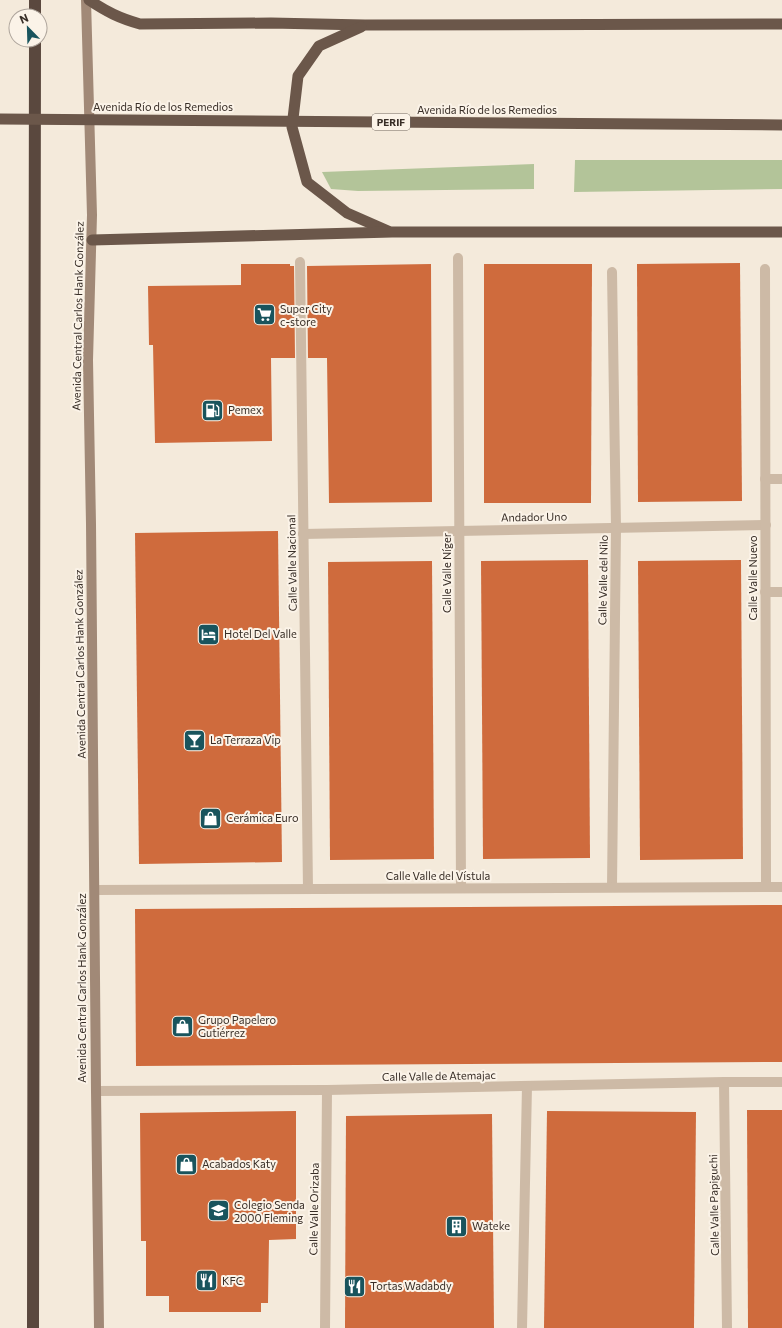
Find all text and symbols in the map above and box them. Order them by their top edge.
north arrow [8,8,48,48]
text: N [18,11,30,26]
street label: Avenida Río de los Remedios [93,100,233,113]
street label: Avenida Río de los Remedios [417,103,557,116]
road number: PERIF [372,114,410,130]
street label: Avenida Central Carlos Hank González [69,221,86,411]
supermarket icon: Super City c-store [252,302,278,328]
place label: Super City c-store [280,302,332,328]
fuel station icon: Pemex [200,397,226,423]
place label: Pemex [228,403,262,416]
street label: Andador Uno [501,509,568,524]
street label: Calle Valle Nacional [284,515,299,611]
street label: Calle Valle Níger [440,532,453,613]
street label: Calle Valle del Nilo [595,534,610,625]
street label: Calle Valle Nuevo [746,535,759,621]
street label: Avenida Central Carlos Hank González [71,569,88,759]
hotel icon: Hotel Del Valle [195,621,221,647]
place label: Hotel Del Valle [224,627,297,640]
bar icon: La Terraza Vip [181,727,207,753]
place label: La Terraza Vip [210,733,281,746]
shop icon: Cerámica Euro [197,805,223,831]
place label: Cerámica Euro [226,811,299,824]
street label: Calle Valle del Vístula [386,869,490,882]
street label: Avenida Central Carlos Hank González [75,893,88,1083]
shop icon: Grupo Papelero Gutiérrez [169,1013,195,1039]
place label: Grupo Papelero Gutiérrez [198,1013,277,1039]
street label: Calle Valle de Atemajac [382,1068,496,1083]
shop icon: Acabados Katy [173,1151,199,1177]
street label: Calle Valle Papiguchi [706,1154,721,1256]
place label: Acabados Katy [202,1157,276,1170]
street label: Calle Valle Orizaba [306,1163,321,1255]
school or university icon: Colegio Senda 2000 Fleming [205,1198,231,1224]
place label: Colegio Senda 2000 Fleming [234,1198,305,1224]
building icon: Wateke [443,1213,469,1239]
place label: Wateke [472,1219,510,1232]
restaurant icon: KFC [194,1268,220,1294]
restaurant icon: Tortas Wadabdy [341,1273,367,1299]
place label: KFC [222,1274,243,1287]
place label: Tortas Wadabdy [370,1279,452,1292]

